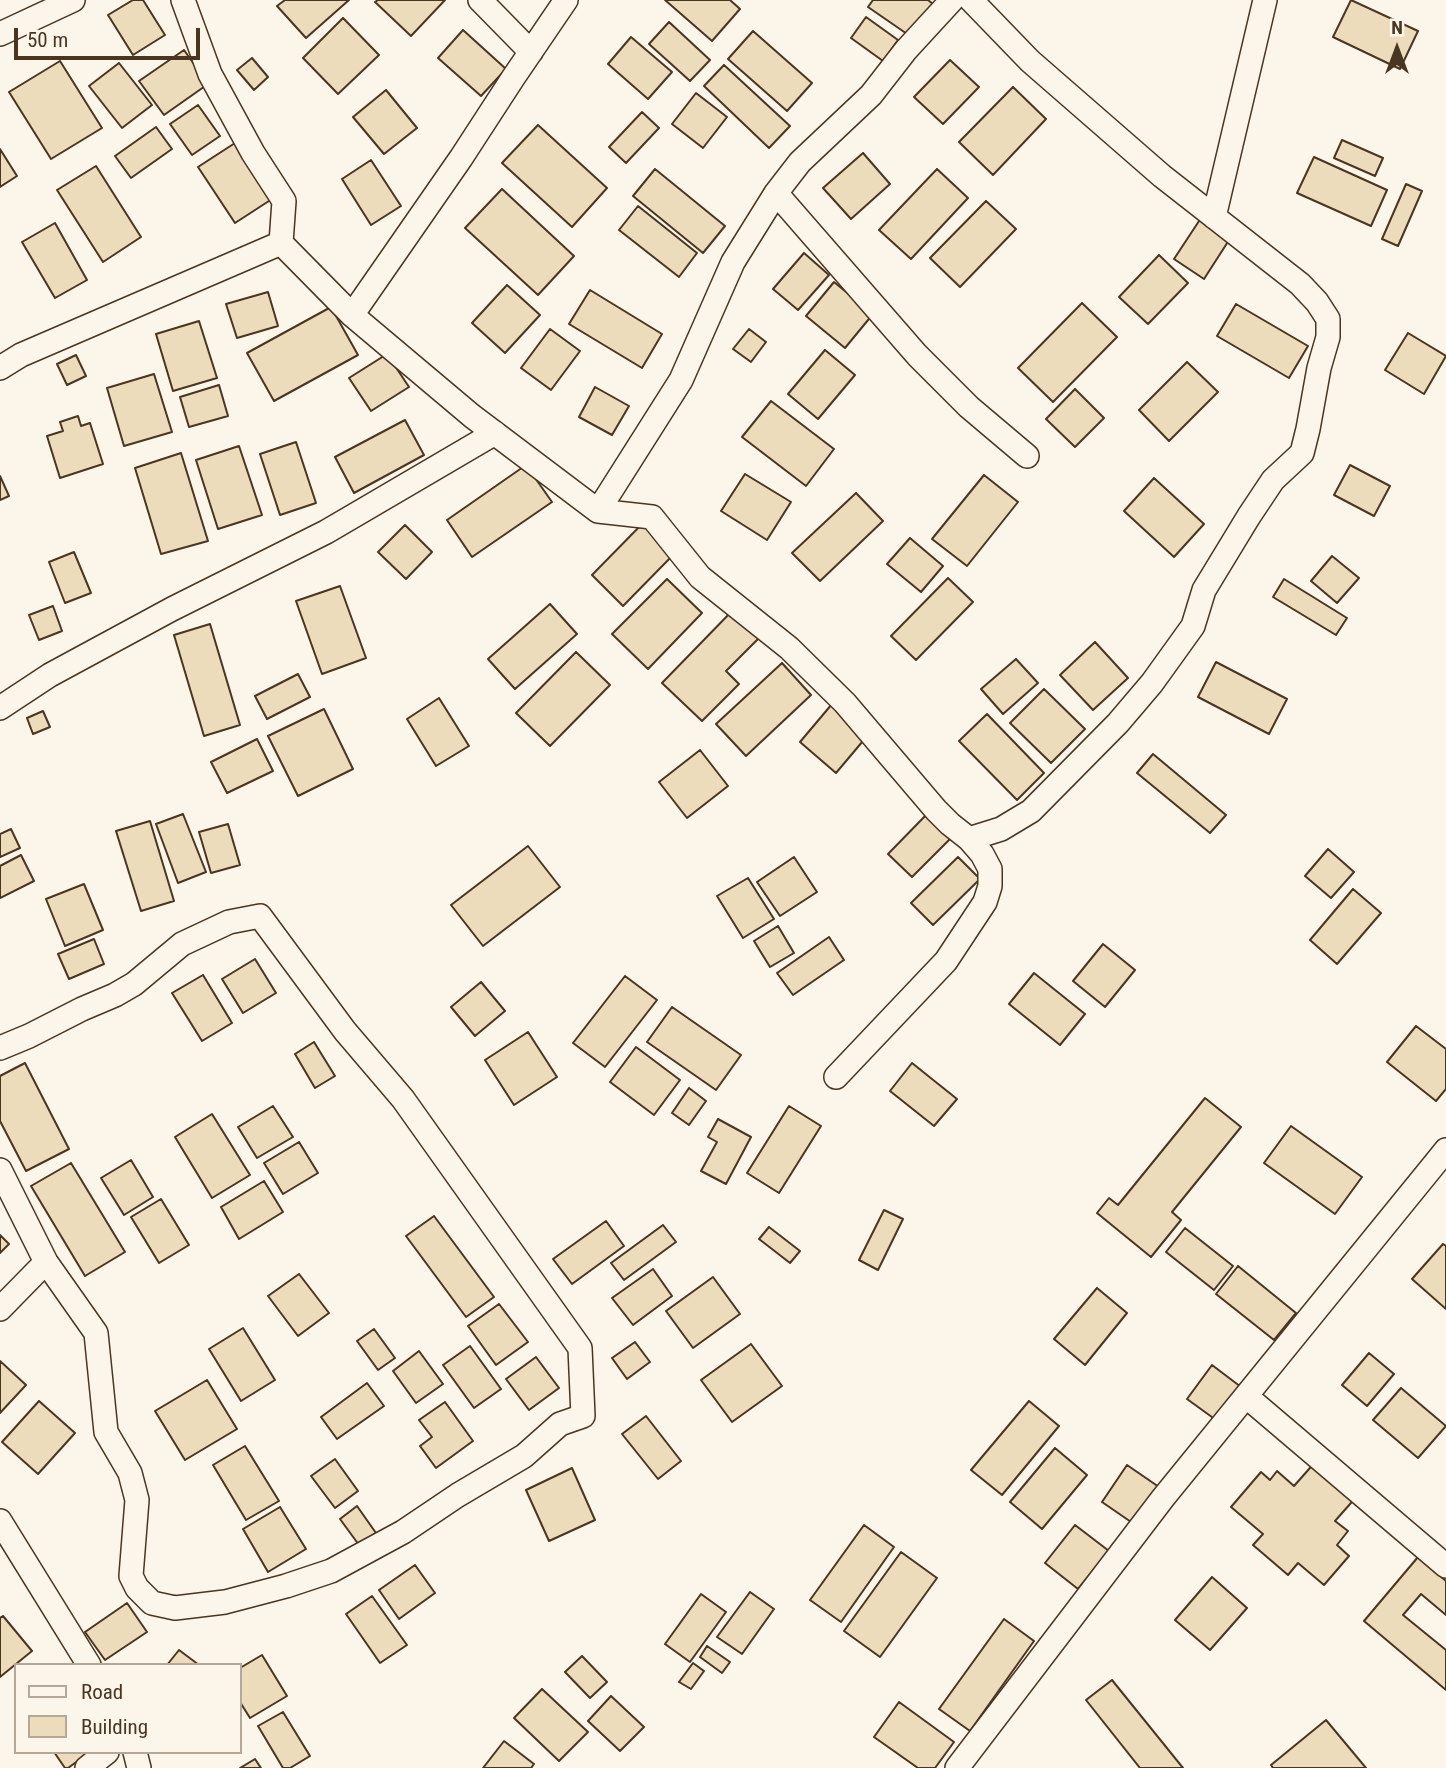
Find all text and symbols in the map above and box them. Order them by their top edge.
scale bar [18,14,203,58]
north arrow [1362,14,1432,84]
text: N [1391,16,1403,39]
text: 50 m [27,28,68,52]
legend [14,1663,242,1754]
text: Road [81,1680,123,1704]
text: Building [81,1715,148,1739]

